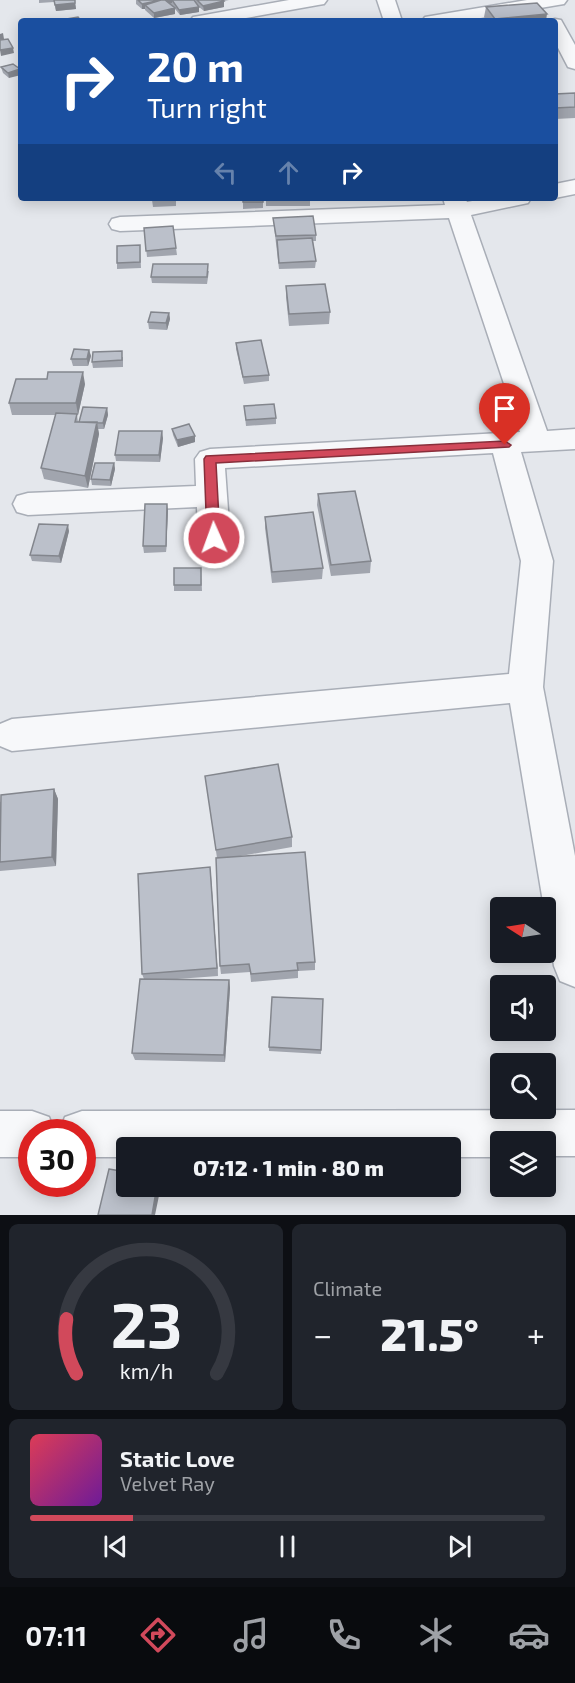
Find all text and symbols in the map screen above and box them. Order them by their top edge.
text: 20 m [147,40,244,90]
icon: right [48,42,126,120]
text: Turn right [147,91,267,123]
icon: left [209,156,242,189]
icon: ahead [272,156,305,189]
icon: right [335,156,368,189]
pin [479,383,530,445]
icon: arrive [488,392,521,425]
position arrow [182,506,246,570]
north arrow [490,897,556,963]
map controls [490,897,556,1197]
button: sound [490,975,556,1041]
button: search [490,1053,556,1119]
speed limit sign: 30 [18,1119,96,1197]
button: layers [490,1131,556,1197]
text: 07:12 · 1 min · 80 m [193,1154,384,1180]
text: Climate [313,1276,382,1300]
text: 23 [110,1286,182,1361]
text: 21.5° [380,1306,479,1360]
text: − [313,1314,332,1354]
text: + [527,1314,545,1354]
text: km/h [119,1358,173,1383]
text: Static Love [120,1445,235,1471]
text: Velvet Ray [120,1471,215,1495]
icon: previous [99,1530,132,1563]
icon: pause [271,1530,304,1563]
icon: next [443,1530,476,1563]
icon: directions [137,1614,179,1656]
icon: music [230,1614,272,1656]
icon: phone [323,1614,365,1656]
icon: climate [415,1614,457,1656]
icon: car [508,1614,550,1656]
text: 07:11 [25,1619,87,1651]

